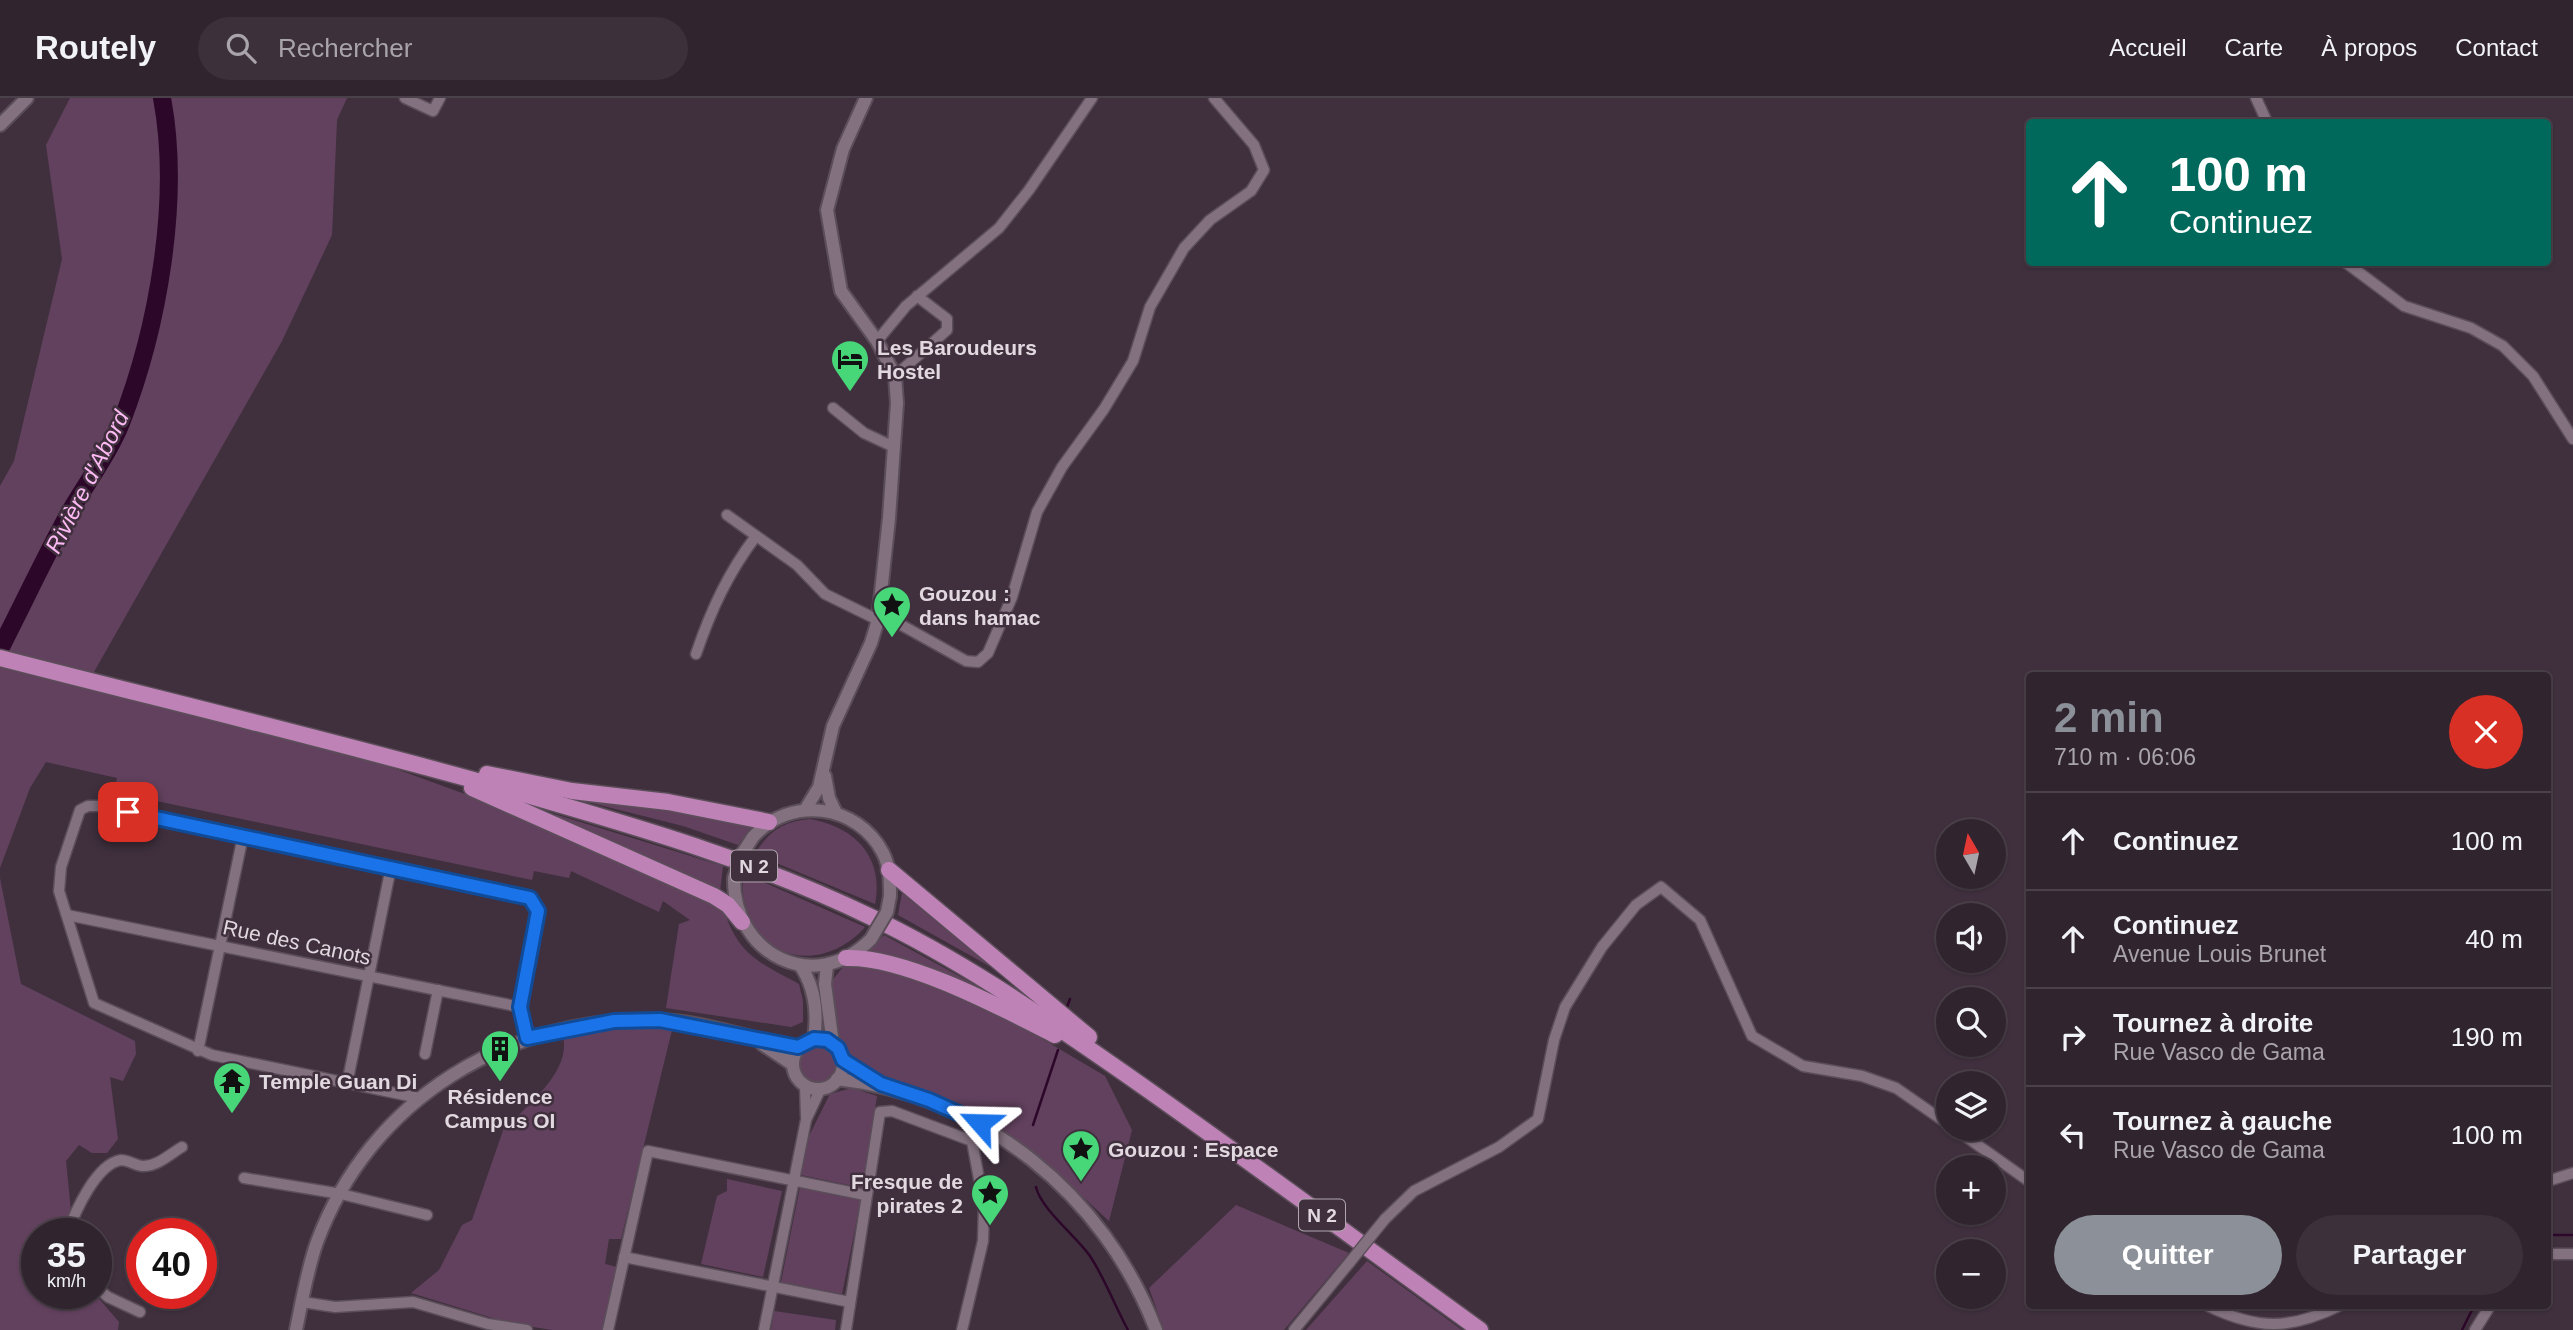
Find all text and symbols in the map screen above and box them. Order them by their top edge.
search box [198,17,688,80]
text: Routely [35,29,156,66]
icon: search [222,29,260,67]
text: Rechercher [278,33,412,63]
text: Accueil [2109,34,2187,61]
text: Carte [2225,34,2283,61]
text: À propos [2321,34,2417,61]
text: Contact [2455,34,2538,61]
icon: ahead [2054,147,2145,238]
text: 100 m [2169,147,2308,201]
text: Continuez [2169,204,2313,240]
place label: Les Baroudeurs Hostel [877,336,1037,383]
hotel icon: Les Baroudeurs Hostel [829,338,871,393]
water label: Rivière d'Abord [40,405,135,558]
place label: Gouzou : dans hamac [919,582,1041,629]
place icon: Gouzou : dans hamac [871,584,913,639]
text: 2 min [2054,694,2164,741]
button: close [2449,695,2523,769]
text: 710 m · 06:06 [2054,744,2196,770]
pin [98,782,158,842]
icon: arrive [109,793,147,831]
north arrow [1936,819,2006,889]
map controls [1936,819,2006,1309]
icon: ahead [2054,822,2092,860]
text: Continuez [2113,826,2239,856]
text: 100 m [2451,826,2523,856]
road number: N 2 [731,850,777,881]
button: sound [1936,903,2006,973]
text: Continuez [2113,910,2239,940]
street label: Rue des Canots [221,915,373,969]
icon: ahead [2054,920,2092,958]
text: 40 m [2465,924,2523,954]
text: Avenue Louis Brunet [2113,941,2326,967]
button: search [1936,987,2006,1057]
text: Tournez à droite [2113,1008,2313,1038]
icon: right [2054,1018,2092,1056]
text: 190 m [2451,1022,2523,1052]
building icon: Résidence Campus OI [479,1028,521,1083]
text: Rue Vasco de Gama [2113,1039,2325,1065]
temple icon: Temple Guan Di [211,1060,253,1115]
place label: Temple Guan Di [259,1070,417,1093]
button: layers [1936,1071,2006,1141]
place label: Résidence Campus OI [445,1085,555,1132]
position arrow [943,1086,1017,1160]
text: Tournez à gauche [2113,1106,2332,1136]
icon: left [2054,1116,2092,1154]
text: 100 m [2451,1120,2523,1150]
place icon: Gouzou : Espace [1060,1128,1102,1183]
text: Rue Vasco de Gama [2113,1137,2325,1163]
place label: Gouzou : Espace [1108,1138,1278,1161]
button: + [1936,1155,2006,1225]
place label: Fresque de pirates 2 [851,1170,963,1217]
place icon: Fresque de pirates 2 [969,1172,1011,1227]
road number: N 2 [1299,1200,1345,1231]
button: Quitter [2054,1215,2282,1295]
button: Partager [2296,1215,2523,1295]
speed limit sign: 40 [126,1218,217,1309]
text: 35 [47,1235,86,1274]
button: − [1936,1239,2006,1309]
text: km/h [47,1271,86,1291]

